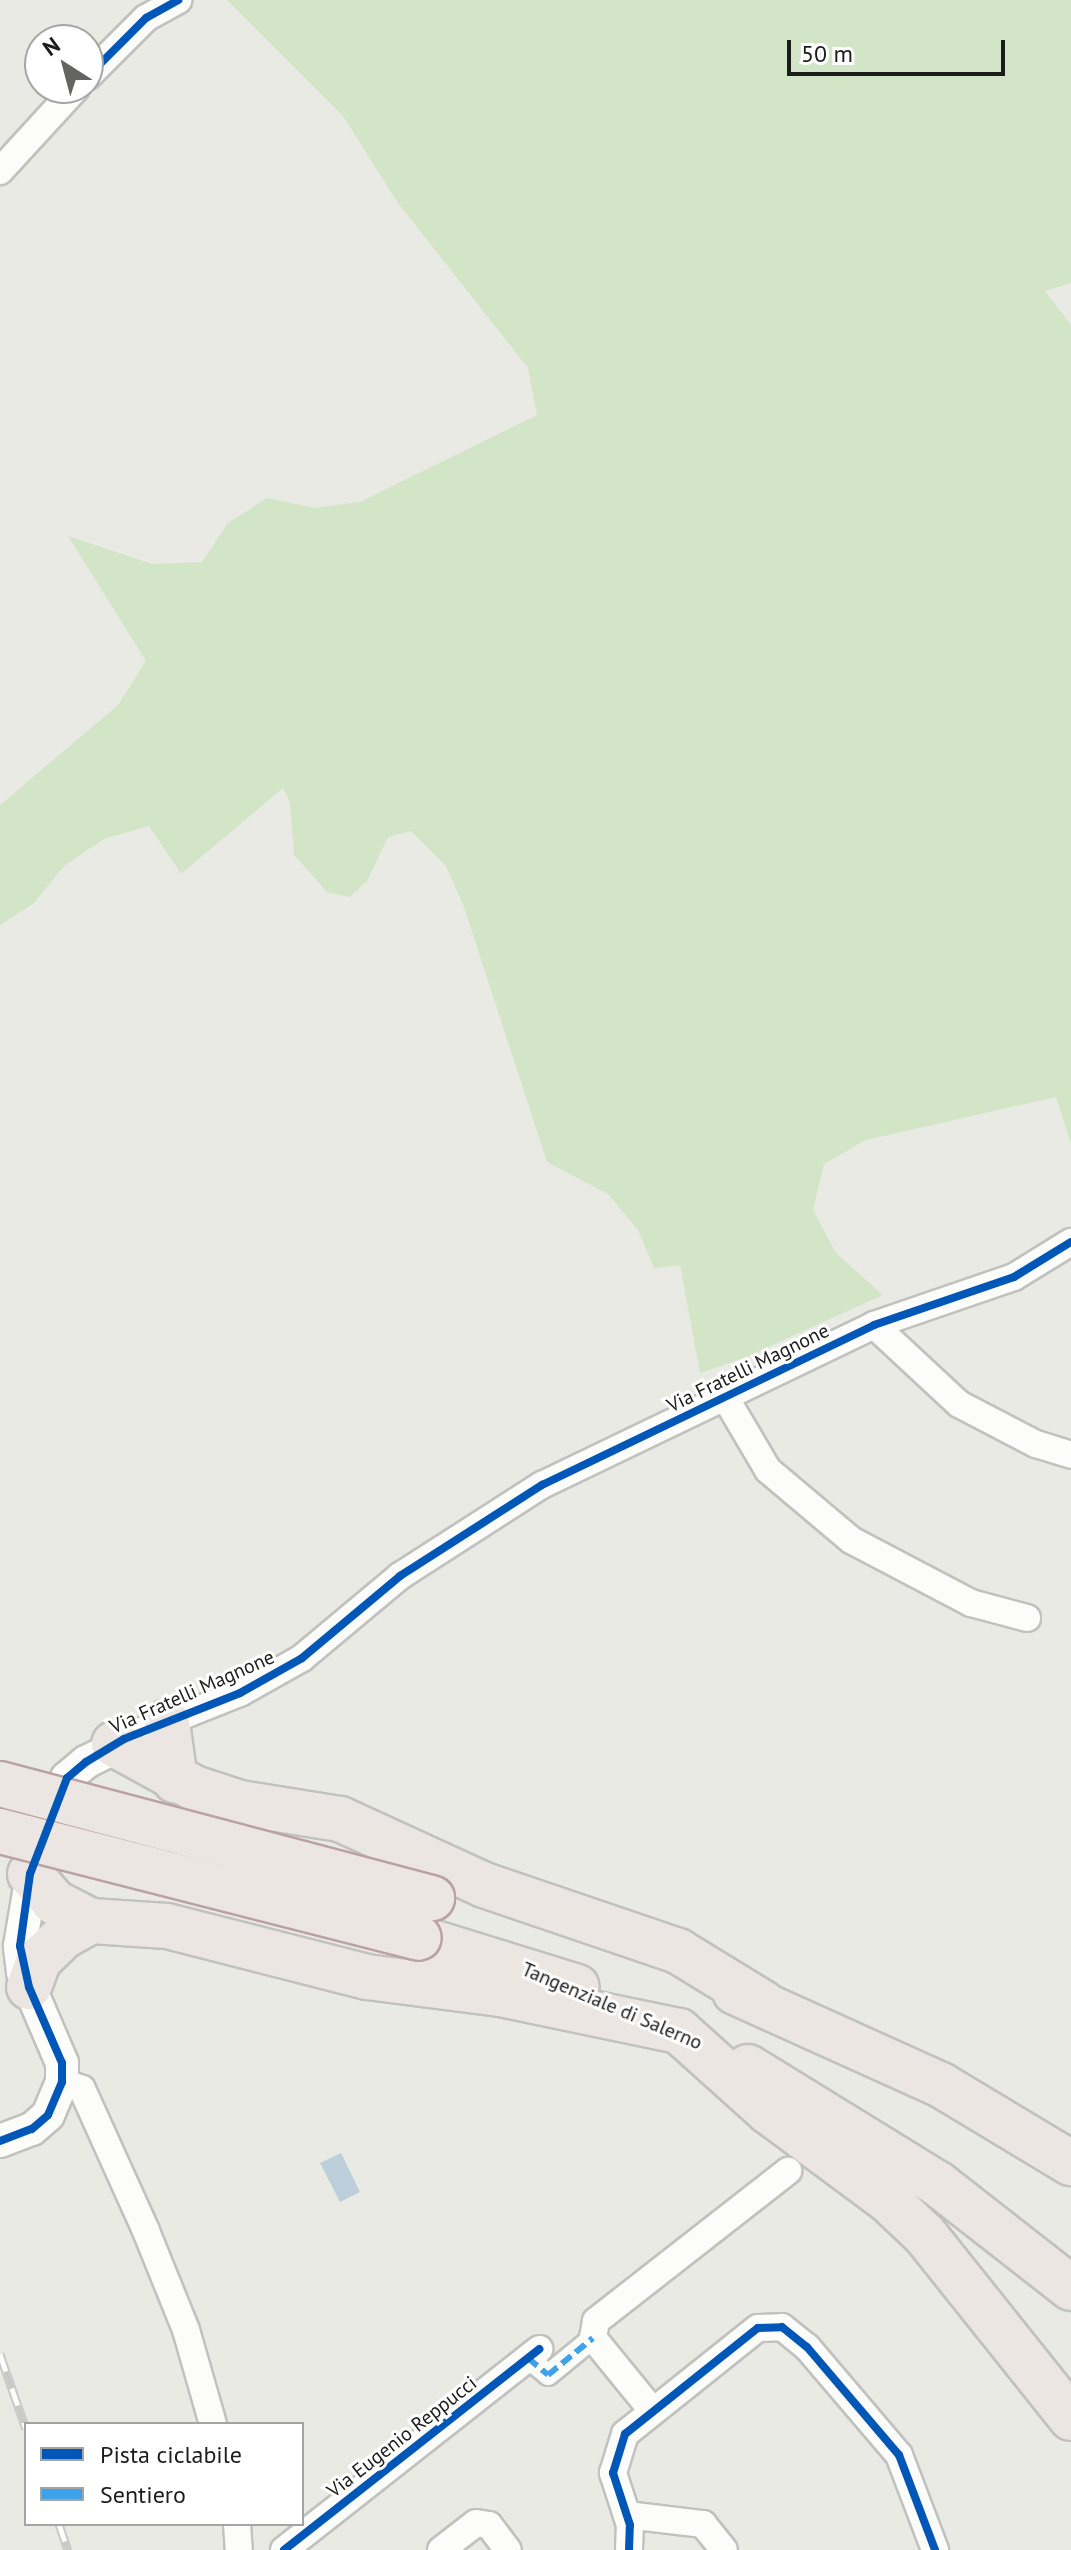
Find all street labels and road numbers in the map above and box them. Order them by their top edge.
street label: Via Fratelli Magnone [663,1318,833,1418]
street label: Via Fratelli Magnone [106,1645,278,1739]
street label: Tangenziale di Salerno [518,1957,706,2055]
street label: Via Eugenio Reppucci [322,2371,482,2503]

